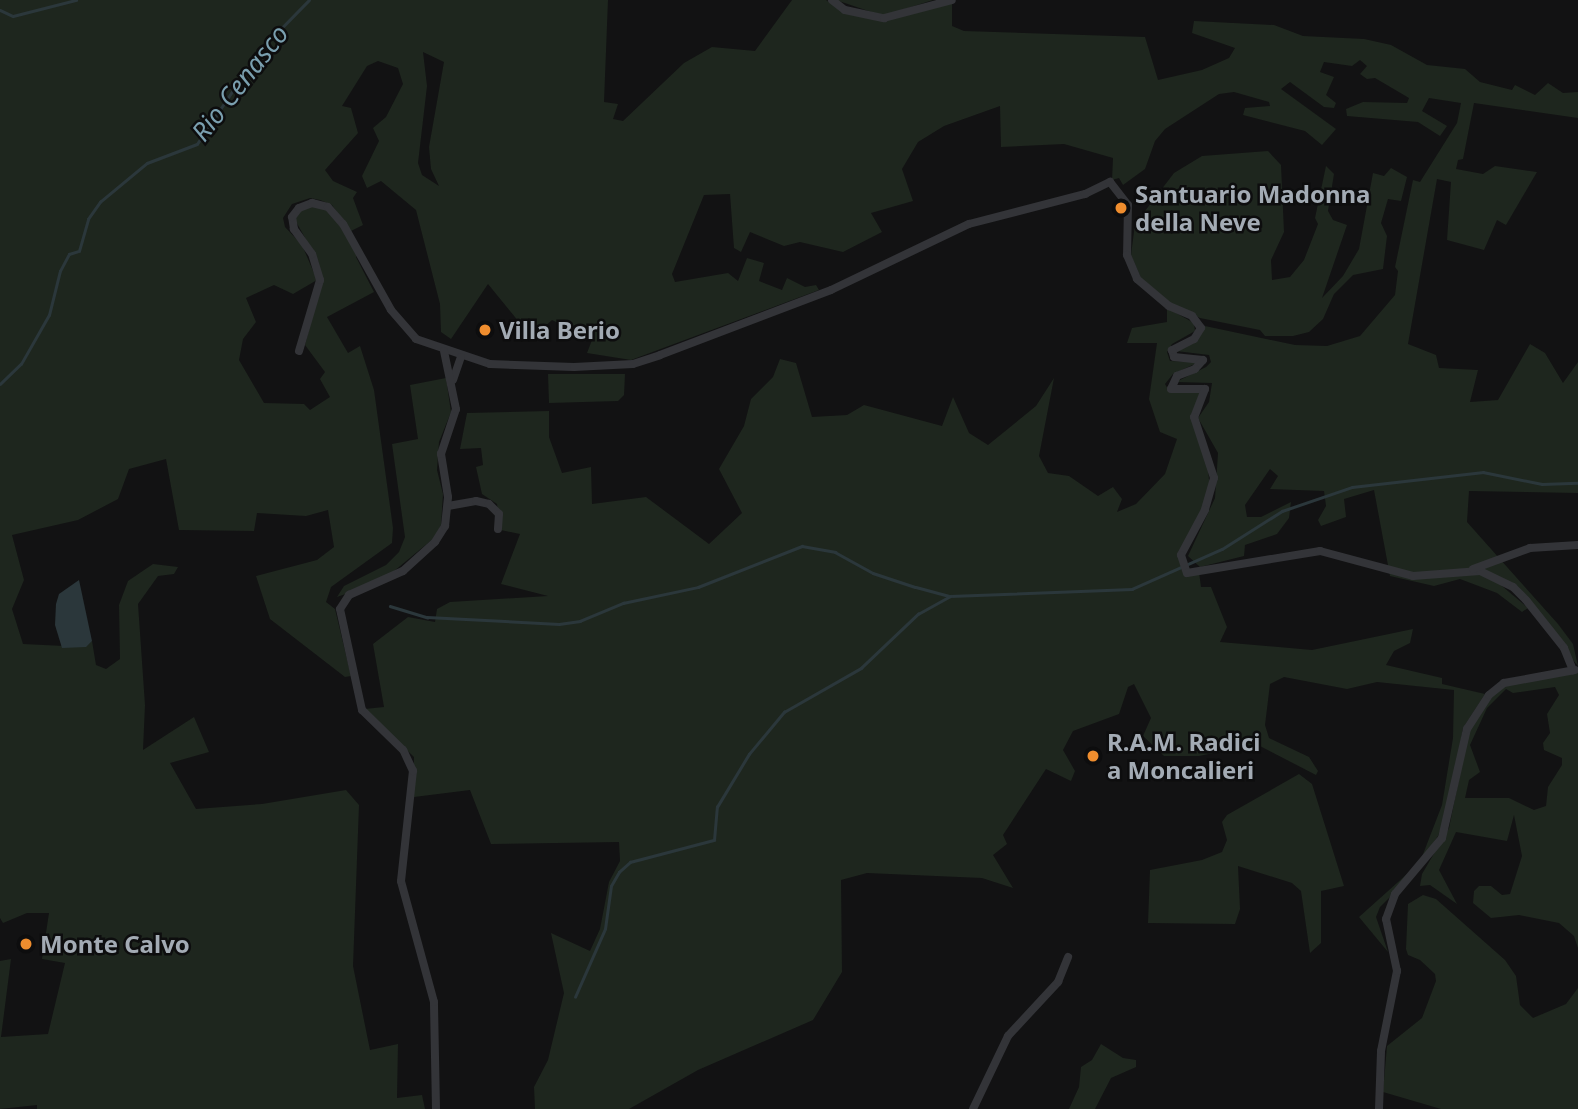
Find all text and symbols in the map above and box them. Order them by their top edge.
water label: Rio Cenasco [185,19,295,147]
place label: Santuario Madonna della Neve [1135,180,1370,236]
marker: Santuario Madonna della Neve [1113,200,1129,216]
place label: Villa Berio [499,316,620,344]
marker: Villa Berio [477,322,493,338]
place label: R.A.M. Radici a Moncalieri [1107,728,1260,784]
marker: R.A.M. Radici a Moncalieri [1085,748,1101,764]
place label: Monte Calvo [40,930,190,958]
marker: Monte Calvo [18,936,34,952]

